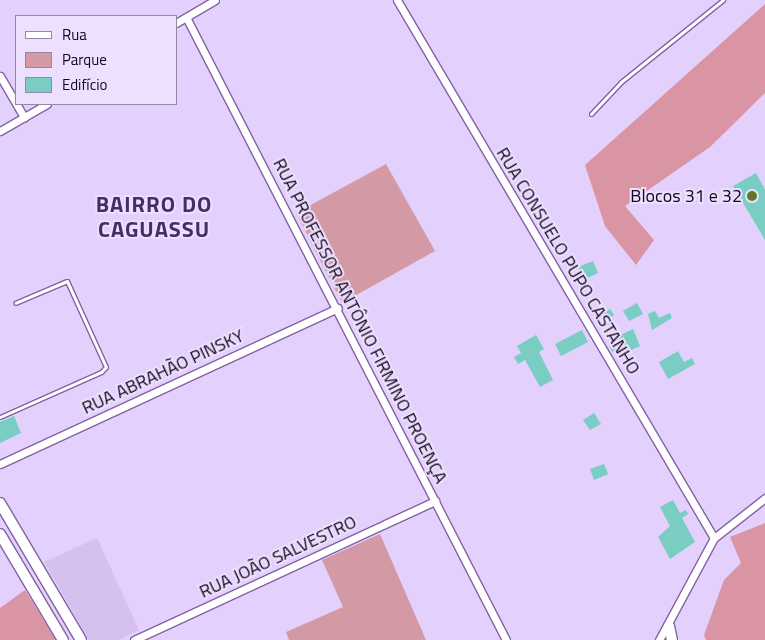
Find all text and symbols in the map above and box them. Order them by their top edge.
legend [15,15,178,105]
text: Rua [62,23,87,46]
text: Parque [62,48,107,71]
text: Edifício [62,73,107,96]
street label: RUA CONSUELO PUPO CASTANHO [492,144,644,378]
street label: RUA PROFESSOR ANTÔNIO FIRMINO PROENÇA [268,155,452,487]
place label: Blocos 31 e 32 [630,185,742,207]
marker: Blocos 31 e 32 [746,190,758,202]
district label: BAIRRO DO CAGUASSU [95,191,213,242]
street label: RUA ABRAHÃO PINSKY [79,325,247,419]
street label: RUA JOÃO SALVESTRO [196,511,360,603]

